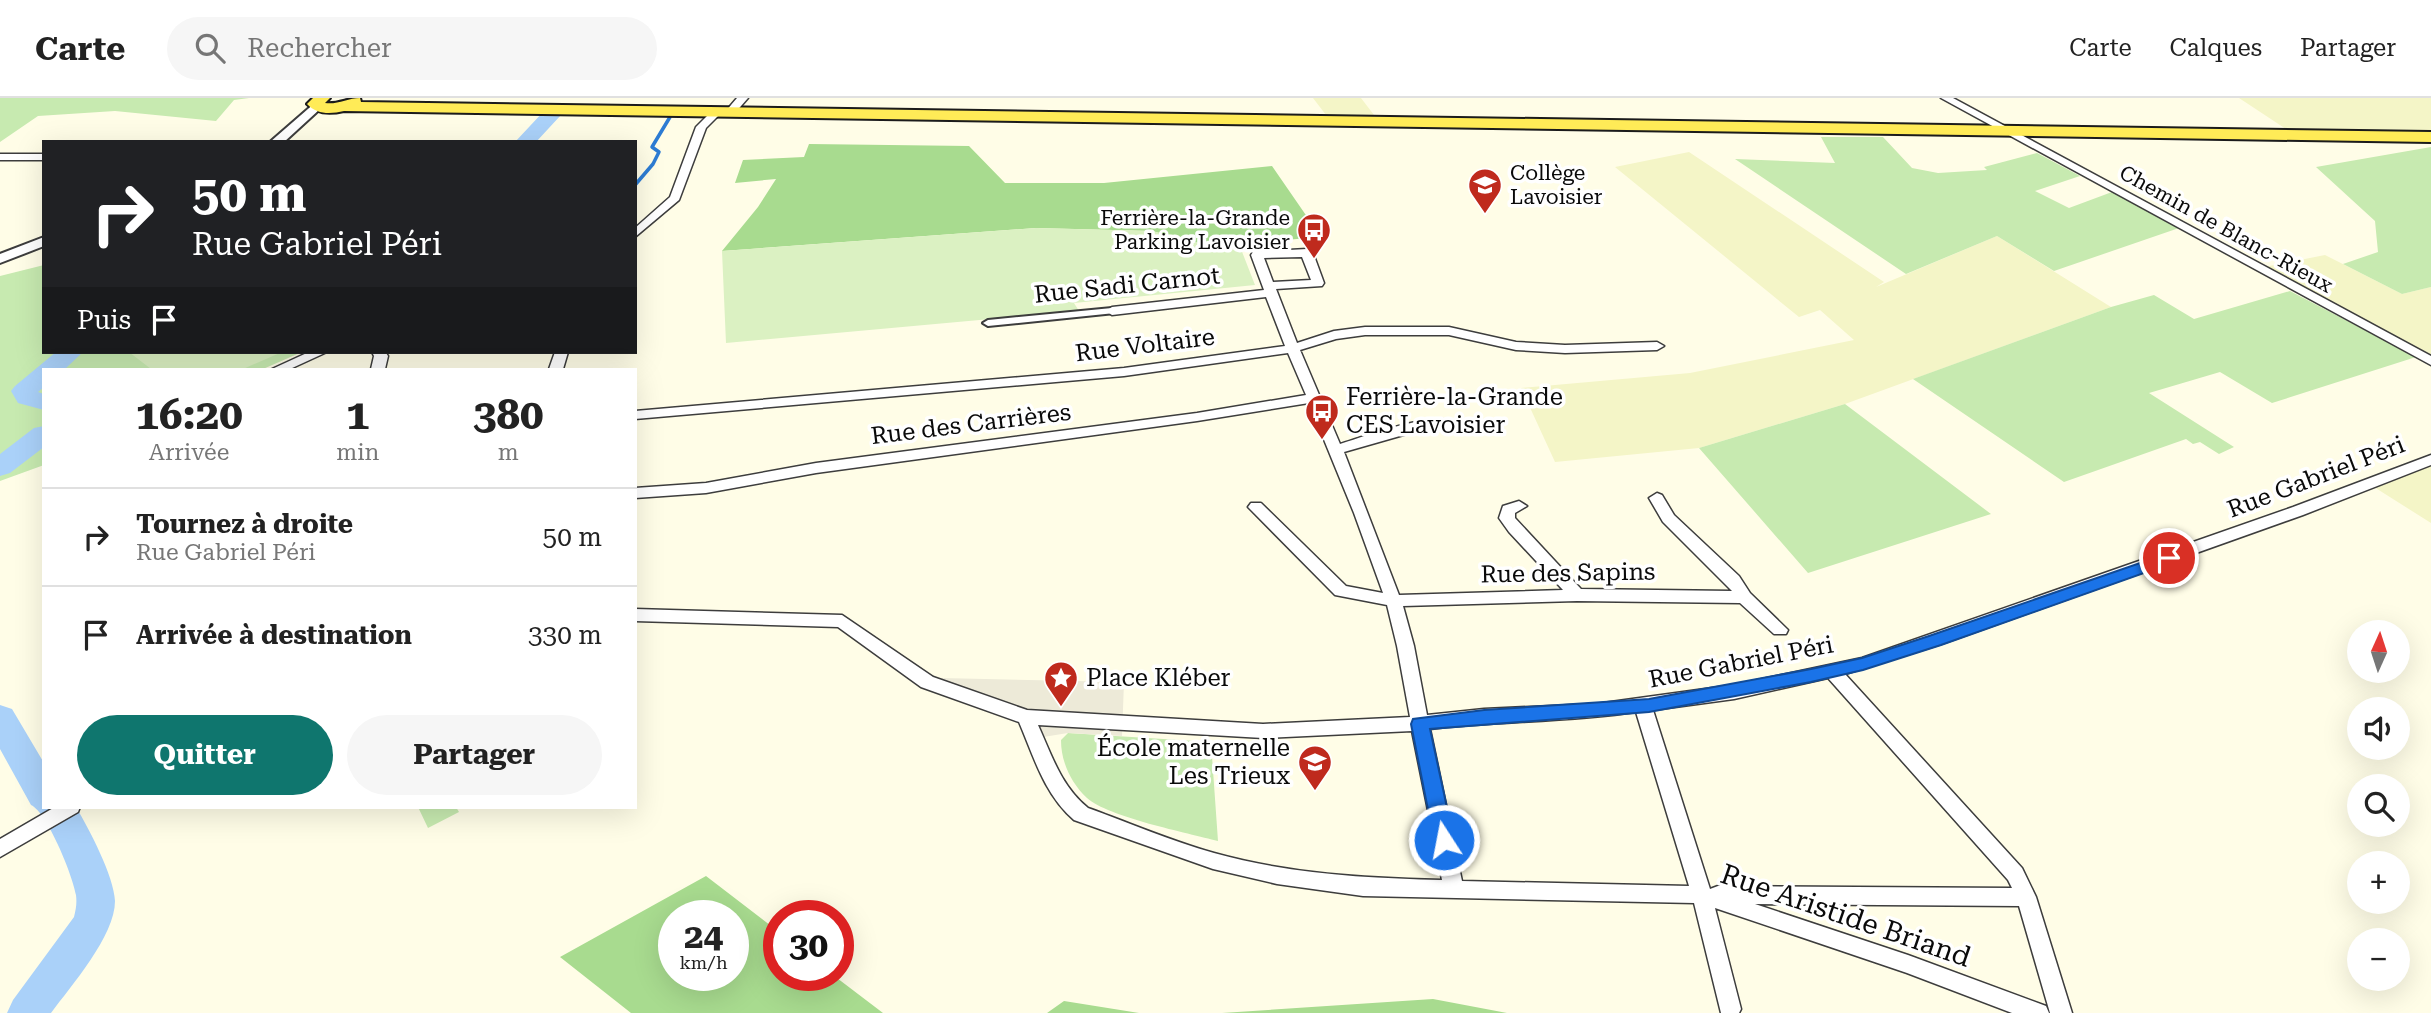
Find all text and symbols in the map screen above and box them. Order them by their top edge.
search box [167,17,657,80]
text: Carte [35,29,125,68]
icon: search [191,29,229,67]
text: Rechercher [247,33,392,63]
text: Carte [2069,34,2132,62]
text: Calques [2170,34,2262,62]
text: Partager [2300,34,2396,62]
street label: Chemin de Blanc-Rieux [2115,160,2337,298]
place label: Collège Lavoisier [1510,161,1603,209]
text: 50 m [192,166,307,223]
school or university icon: Collège Lavoisier [1466,166,1504,215]
icon: right [77,168,168,259]
place label: Ferrière-la-Grande Parking Lavoisier [1100,206,1290,254]
bus stop icon: Ferrière-la-Grande Parking Lavoisier [1295,211,1333,260]
text: Rue Gabriel Péri [192,225,442,263]
street label: Rue Sadi Carnot [1033,261,1221,309]
icon: arrive [145,301,183,339]
text: Puis [77,305,131,335]
street label: Rue Voltaire [1074,323,1216,367]
place label: Ferrière-la-Grande CES Lavoisier [1346,383,1563,439]
text: 16:20 [136,390,243,439]
text: 1 [346,390,370,439]
text: 380 [473,390,543,439]
bus stop icon: Ferrière-la-Grande CES Lavoisier [1303,392,1341,441]
street label: Rue des Carrières [869,398,1073,450]
street label: Rue Gabriel Péri [2223,430,2409,524]
text: Arrivée [149,439,229,466]
text: min [336,439,379,466]
text: m [498,439,519,466]
text: Tournez à droite [136,509,353,539]
icon: right [77,518,115,556]
text: 50 m [543,522,602,552]
pin [2139,528,2199,588]
text: Rue Gabriel Péri [136,539,316,566]
icon: arrive [2150,539,2188,577]
street label: Rue des Sapins [1480,557,1656,589]
icon: arrive [77,616,115,654]
text: Arrivée à destination [136,620,412,650]
text: 330 m [528,620,602,650]
north arrow [2347,620,2410,682]
map controls [2347,620,2410,991]
street label: Rue Gabriel Péri [1646,630,1836,694]
place icon: Place Kléber [1042,659,1080,708]
place label: Place Kléber [1086,664,1231,692]
button: sound [2347,697,2410,760]
button: Quitter [77,715,333,795]
button: Partager [347,715,602,795]
place label: École maternelle Les Trieux [1097,733,1290,790]
school or university icon: École maternelle Les Trieux [1296,743,1334,792]
button: search [2347,774,2410,837]
position arrow [1407,803,1481,877]
button: + [2347,851,2410,914]
street label: Rue Aristide Briand [1716,857,1975,974]
speed limit sign: 30 [763,900,854,991]
text: 24 [684,916,723,957]
button: − [2347,928,2410,991]
text: km/h [679,952,728,973]

